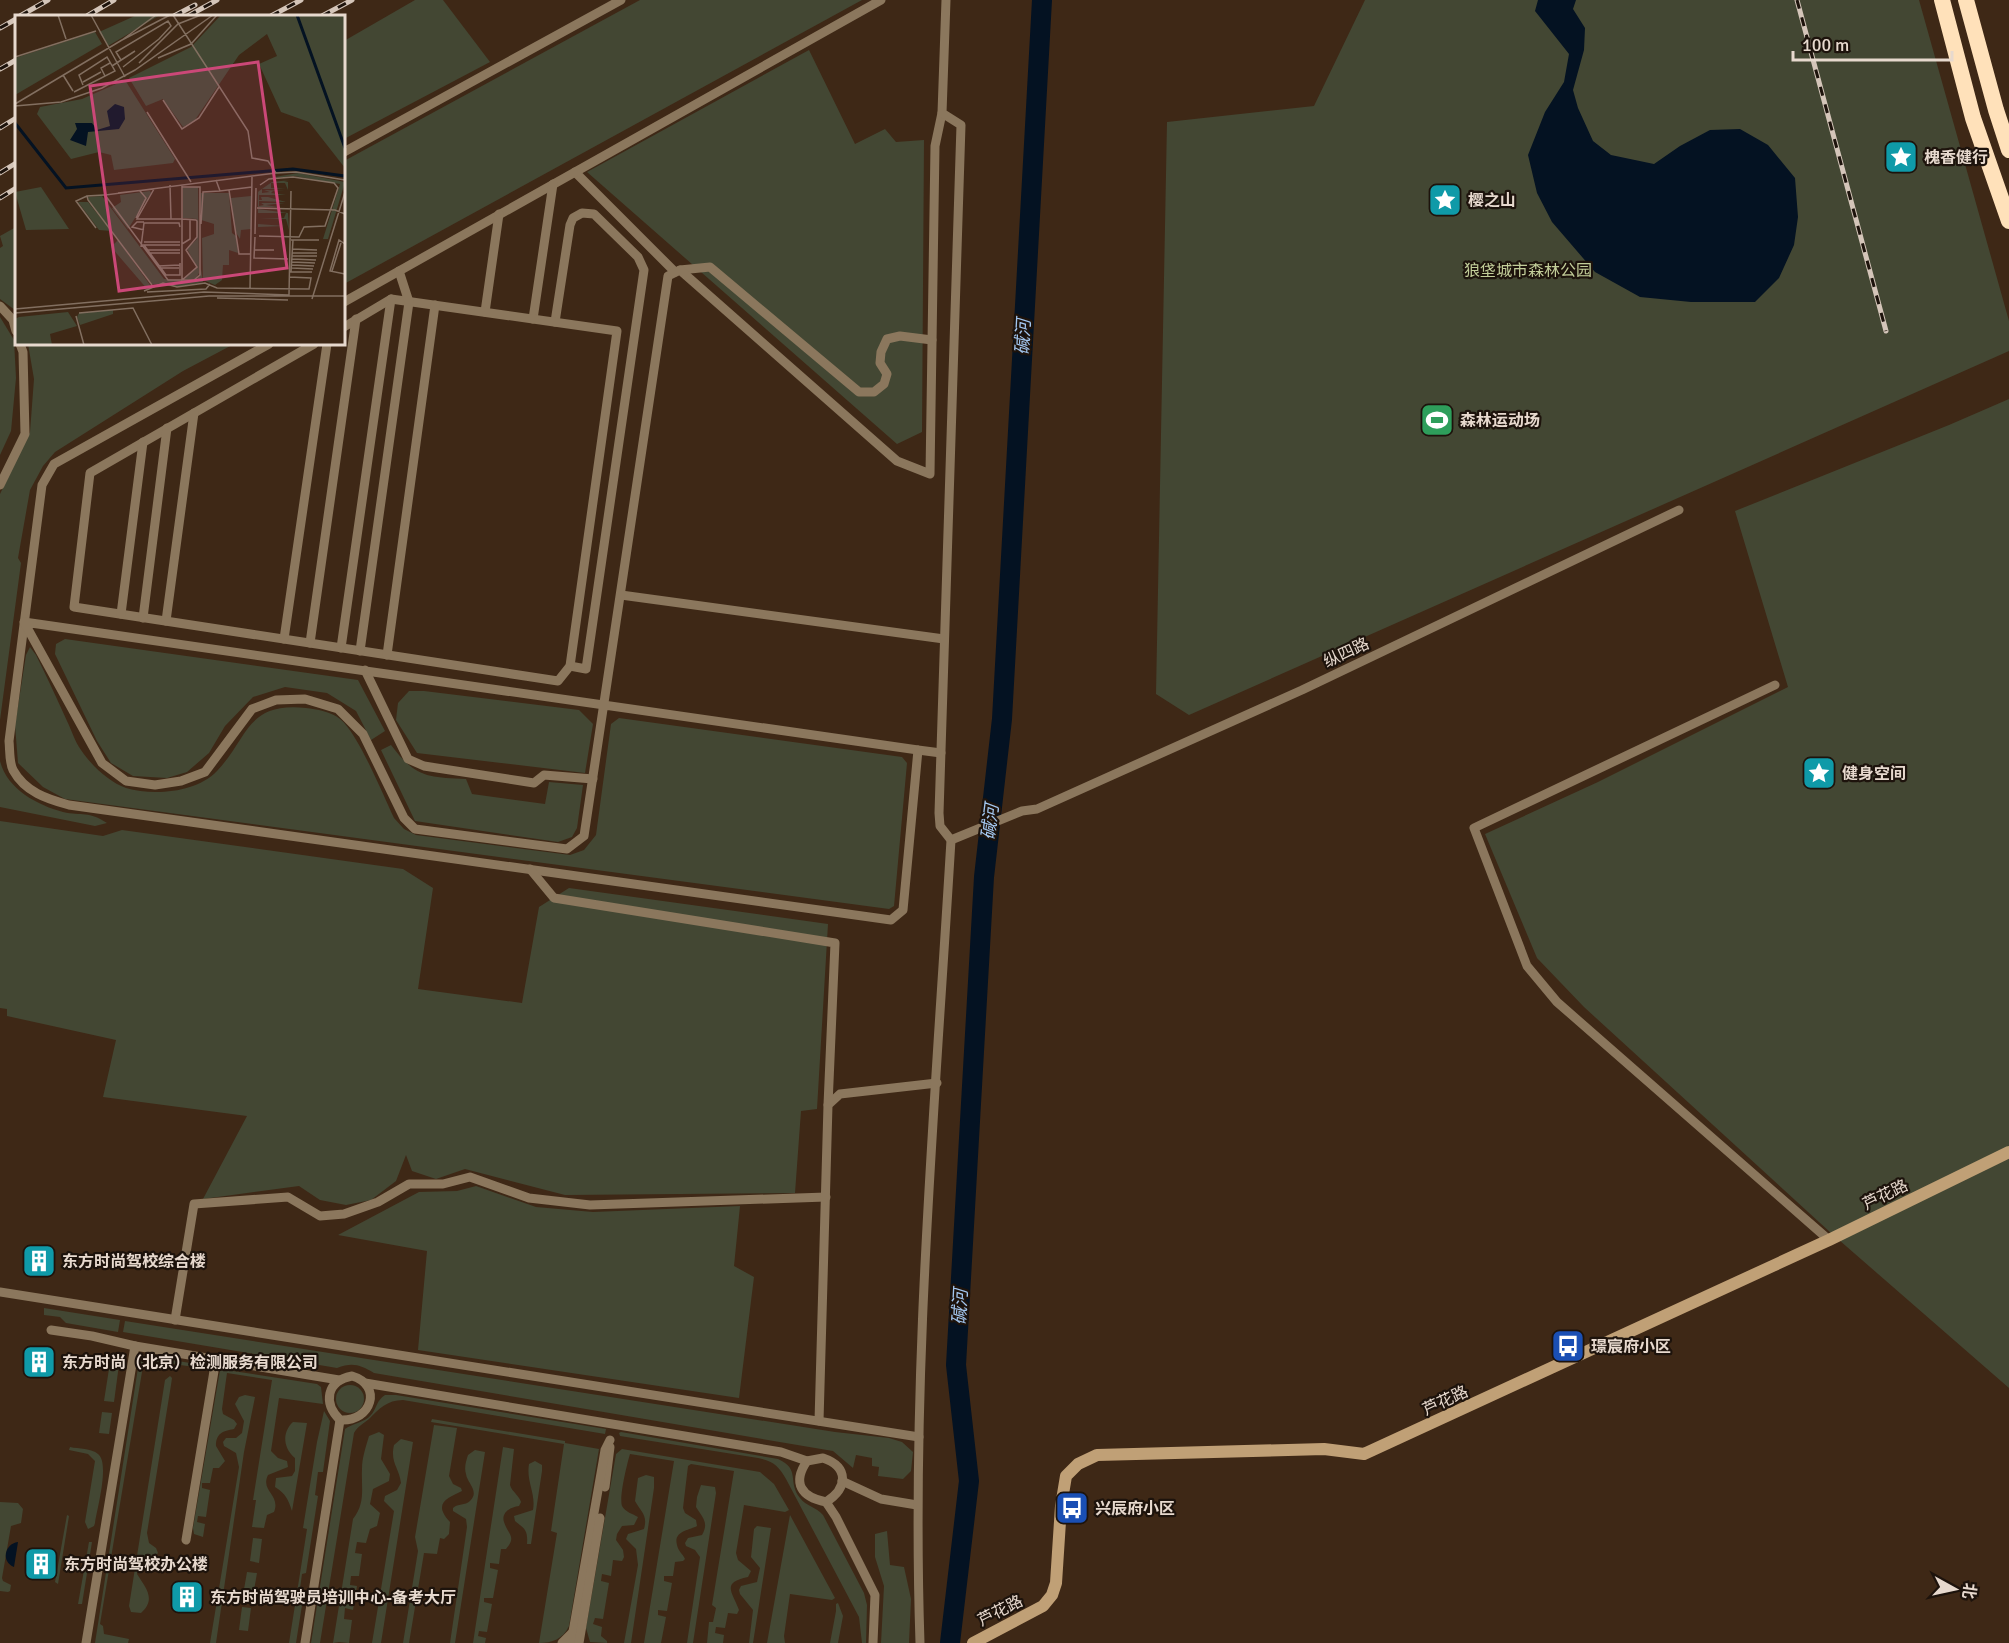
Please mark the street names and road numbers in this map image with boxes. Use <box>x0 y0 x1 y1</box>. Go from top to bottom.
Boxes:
street label: 纵四路 <box>1320 634 1372 672</box>
street label: 芦花路 <box>1859 1175 1911 1214</box>
street label: 芦花路 <box>1419 1382 1471 1420</box>
street label: 芦花路 <box>975 1591 1026 1631</box>

